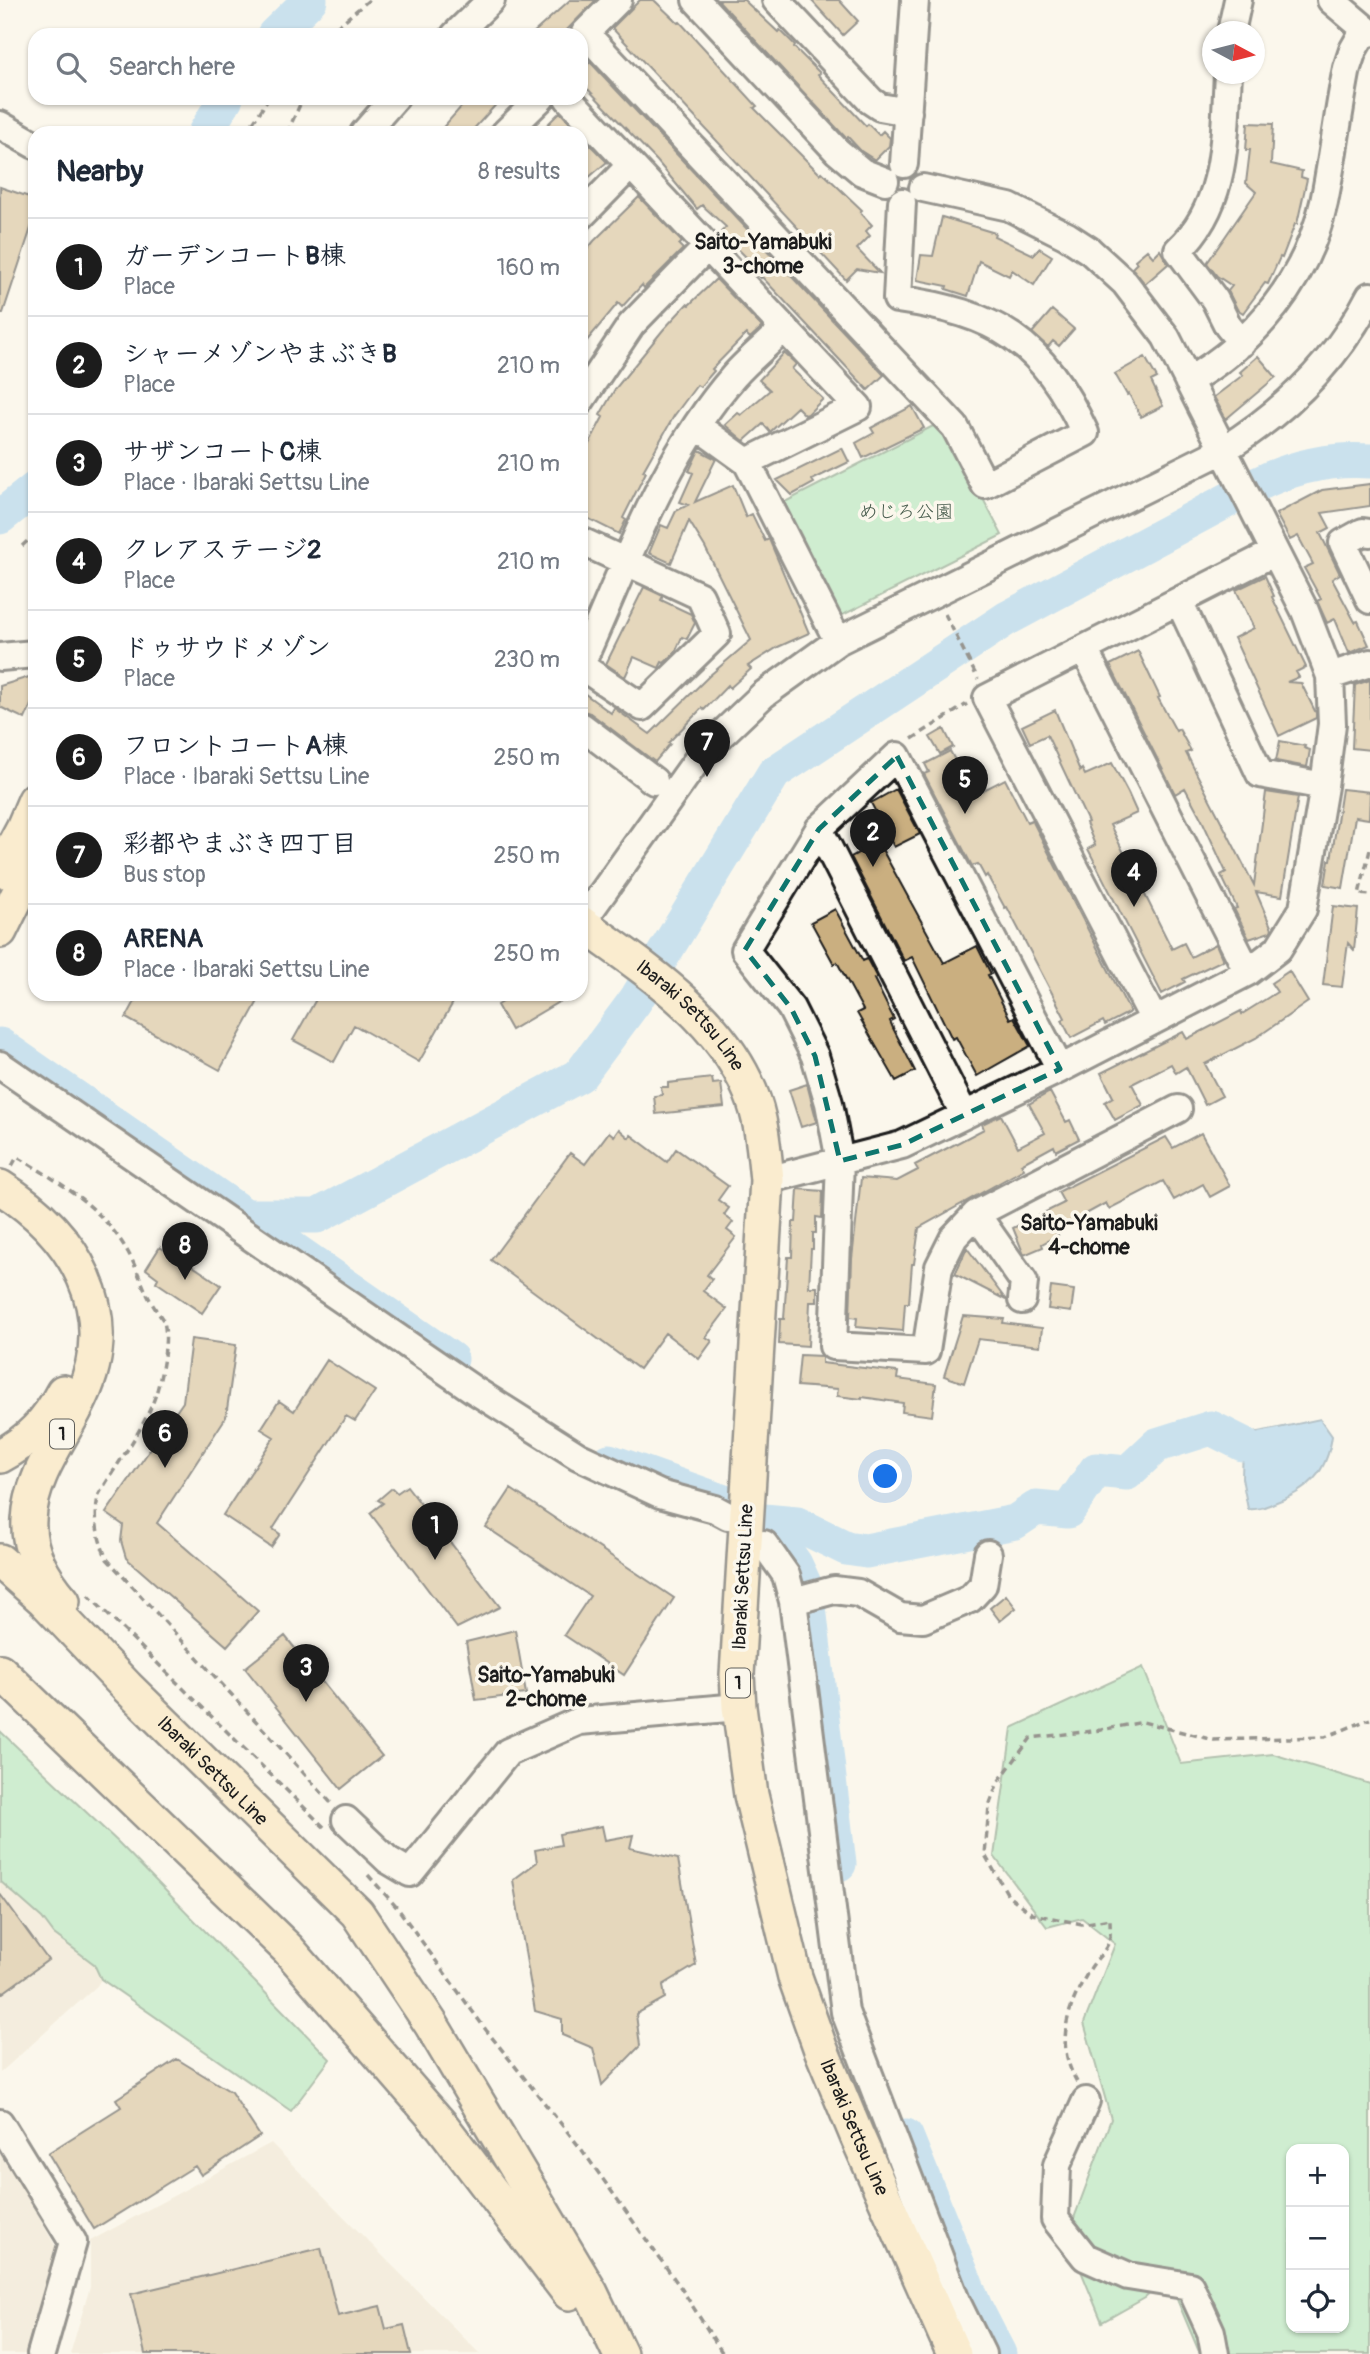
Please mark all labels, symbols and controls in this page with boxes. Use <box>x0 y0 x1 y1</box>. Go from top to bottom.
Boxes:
north arrow <box>1202 21 1265 84</box>
search box <box>28 28 588 105</box>
icon: search <box>52 48 90 86</box>
text: Search here <box>108 51 235 83</box>
text: Nearby <box>56 153 143 190</box>
text: 8 results <box>478 157 560 186</box>
district label: Saito-Yamabuki 3-chome <box>694 229 832 280</box>
text: ガーデンコートB棟 <box>123 240 346 272</box>
text: 1 <box>75 253 84 282</box>
text: 160 m <box>496 253 560 282</box>
text: Place <box>123 272 175 301</box>
text: シャーメゾンやまぶきB <box>123 338 397 370</box>
text: 2 <box>73 351 85 380</box>
text: 210 m <box>497 351 560 380</box>
text: Place <box>123 370 175 399</box>
text: サザンコートC棟 <box>123 436 322 468</box>
text: 3 <box>73 449 85 478</box>
text: 210 m <box>497 449 560 478</box>
text: Place · Ibaraki Settsu Line <box>123 468 369 497</box>
park label: めじろ公園 <box>858 500 954 524</box>
text: クレアステージ2 <box>123 534 322 566</box>
text: 4 <box>72 547 86 576</box>
text: 210 m <box>497 547 560 576</box>
text: Place <box>123 566 175 595</box>
text: ドゥサウドメゾン <box>123 632 331 664</box>
text: 5 <box>73 645 85 674</box>
text: 230 m <box>494 645 560 674</box>
text: Place <box>123 664 175 693</box>
pin: 7 <box>684 719 730 777</box>
text: フロントコートA棟 <box>123 730 348 762</box>
text: 6 <box>72 743 86 772</box>
text: 250 m <box>494 743 560 772</box>
pin: 5 <box>942 756 988 814</box>
text: Place · Ibaraki Settsu Line <box>123 762 369 791</box>
pin: 2 <box>850 809 896 867</box>
text: 彩都やまぶき四丁目 <box>123 828 357 860</box>
text: 7 <box>73 841 85 870</box>
text: 250 m <box>494 841 560 870</box>
pin: 4 <box>1111 849 1157 907</box>
text: Bus stop <box>123 860 206 889</box>
text: ARENA <box>123 923 203 955</box>
text: 8 <box>73 939 85 968</box>
text: 250 m <box>494 939 560 968</box>
text: Place · Ibaraki Settsu Line <box>123 955 369 984</box>
street label: Ibaraki Settsu Line <box>631 955 750 1076</box>
district label: Saito-Yamabuki 4-chome <box>1020 1210 1158 1261</box>
pin: 8 <box>162 1222 208 1280</box>
pin: 6 <box>142 1410 188 1468</box>
road number: 1 <box>50 1420 74 1448</box>
your location <box>868 1459 902 1493</box>
pin: 1 <box>412 1502 458 1560</box>
street label: Ibaraki Settsu Line <box>727 1503 759 1651</box>
pin: 3 <box>283 1644 329 1702</box>
district label: Saito-Yamabuki 2-chome <box>477 1662 615 1713</box>
road number: 1 <box>726 1668 750 1698</box>
street label: Ibaraki Settsu Line <box>152 1711 274 1831</box>
street label: Ibaraki Settsu Line <box>814 2055 894 2200</box>
map controls <box>1286 2144 1349 2333</box>
button: + <box>1286 2144 1349 2207</box>
button: − <box>1286 2207 1349 2270</box>
button: locate <box>1286 2270 1349 2333</box>

